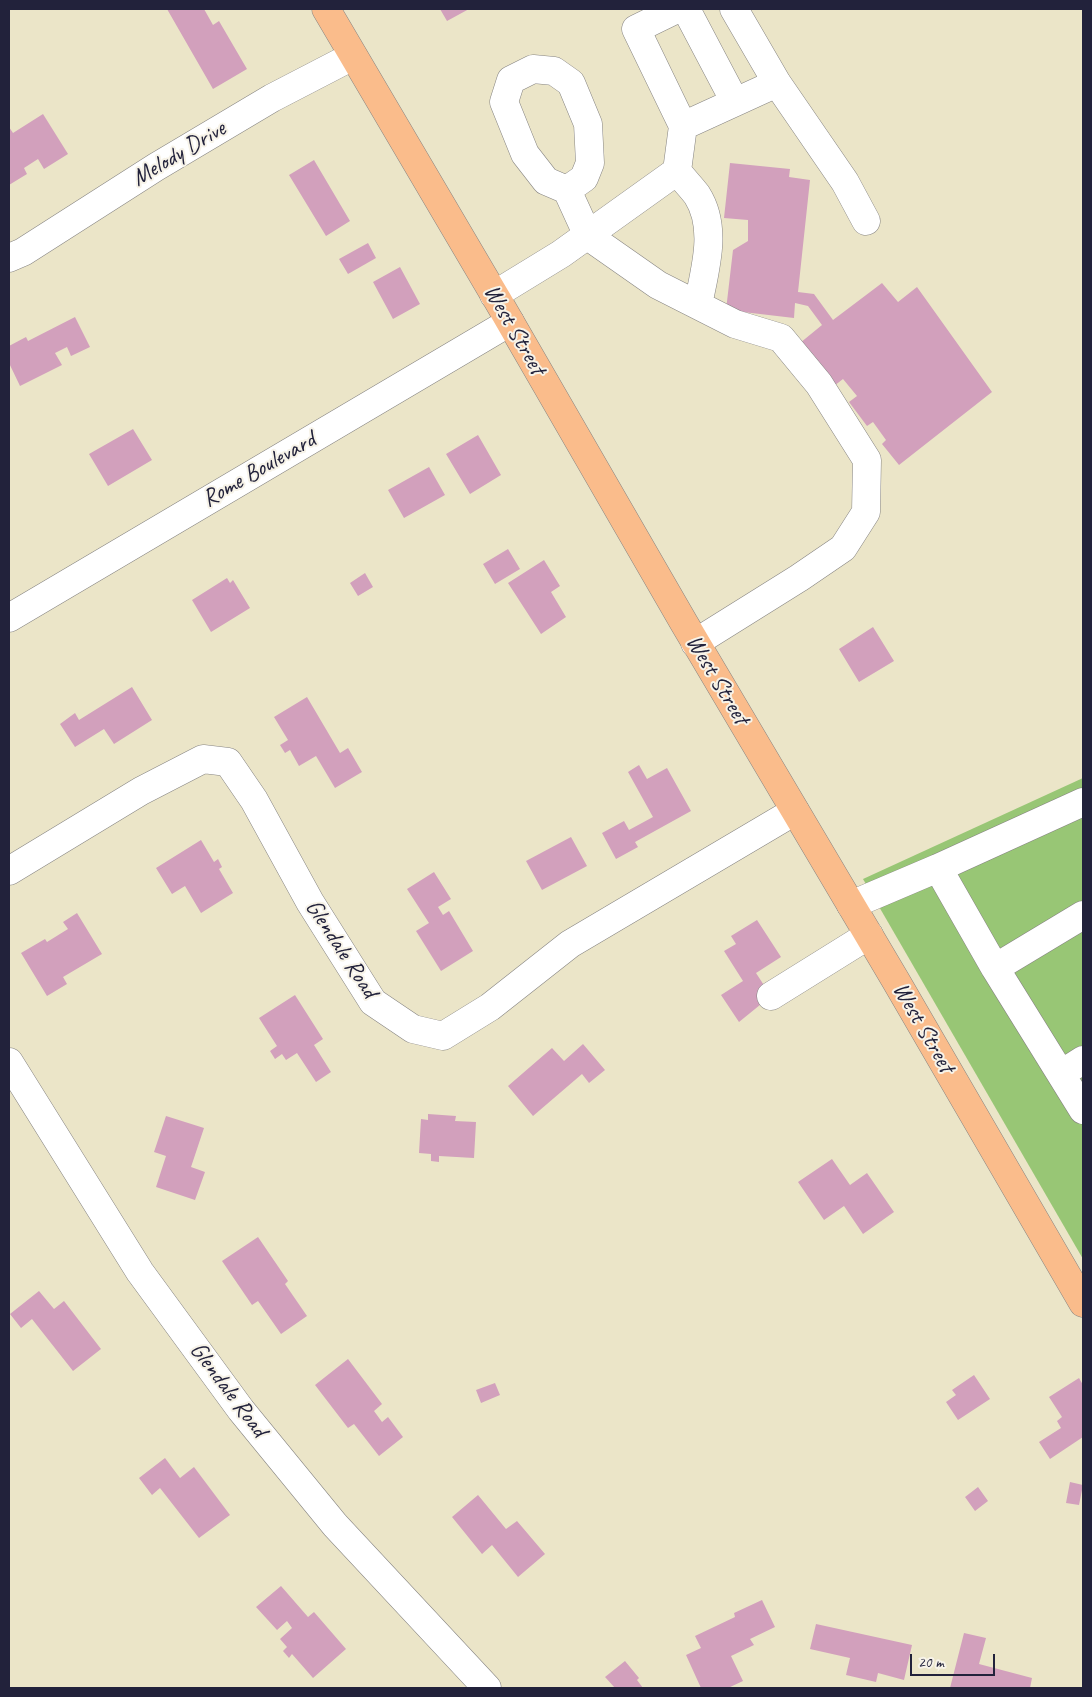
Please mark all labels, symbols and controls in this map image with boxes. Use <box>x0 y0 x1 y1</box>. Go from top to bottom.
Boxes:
street label: Melody Drive <box>127 115 231 193</box>
street label: West Street <box>477 280 551 380</box>
street label: Rome Boulevard <box>197 426 321 514</box>
street label: West Street <box>679 630 755 730</box>
street label: Glendale Road <box>299 894 383 1004</box>
street label: West Street <box>886 978 960 1078</box>
street label: Glendale Road <box>183 1337 273 1443</box>
scale bar <box>912 1644 997 1676</box>
text: 20 m <box>918 1653 944 1672</box>

